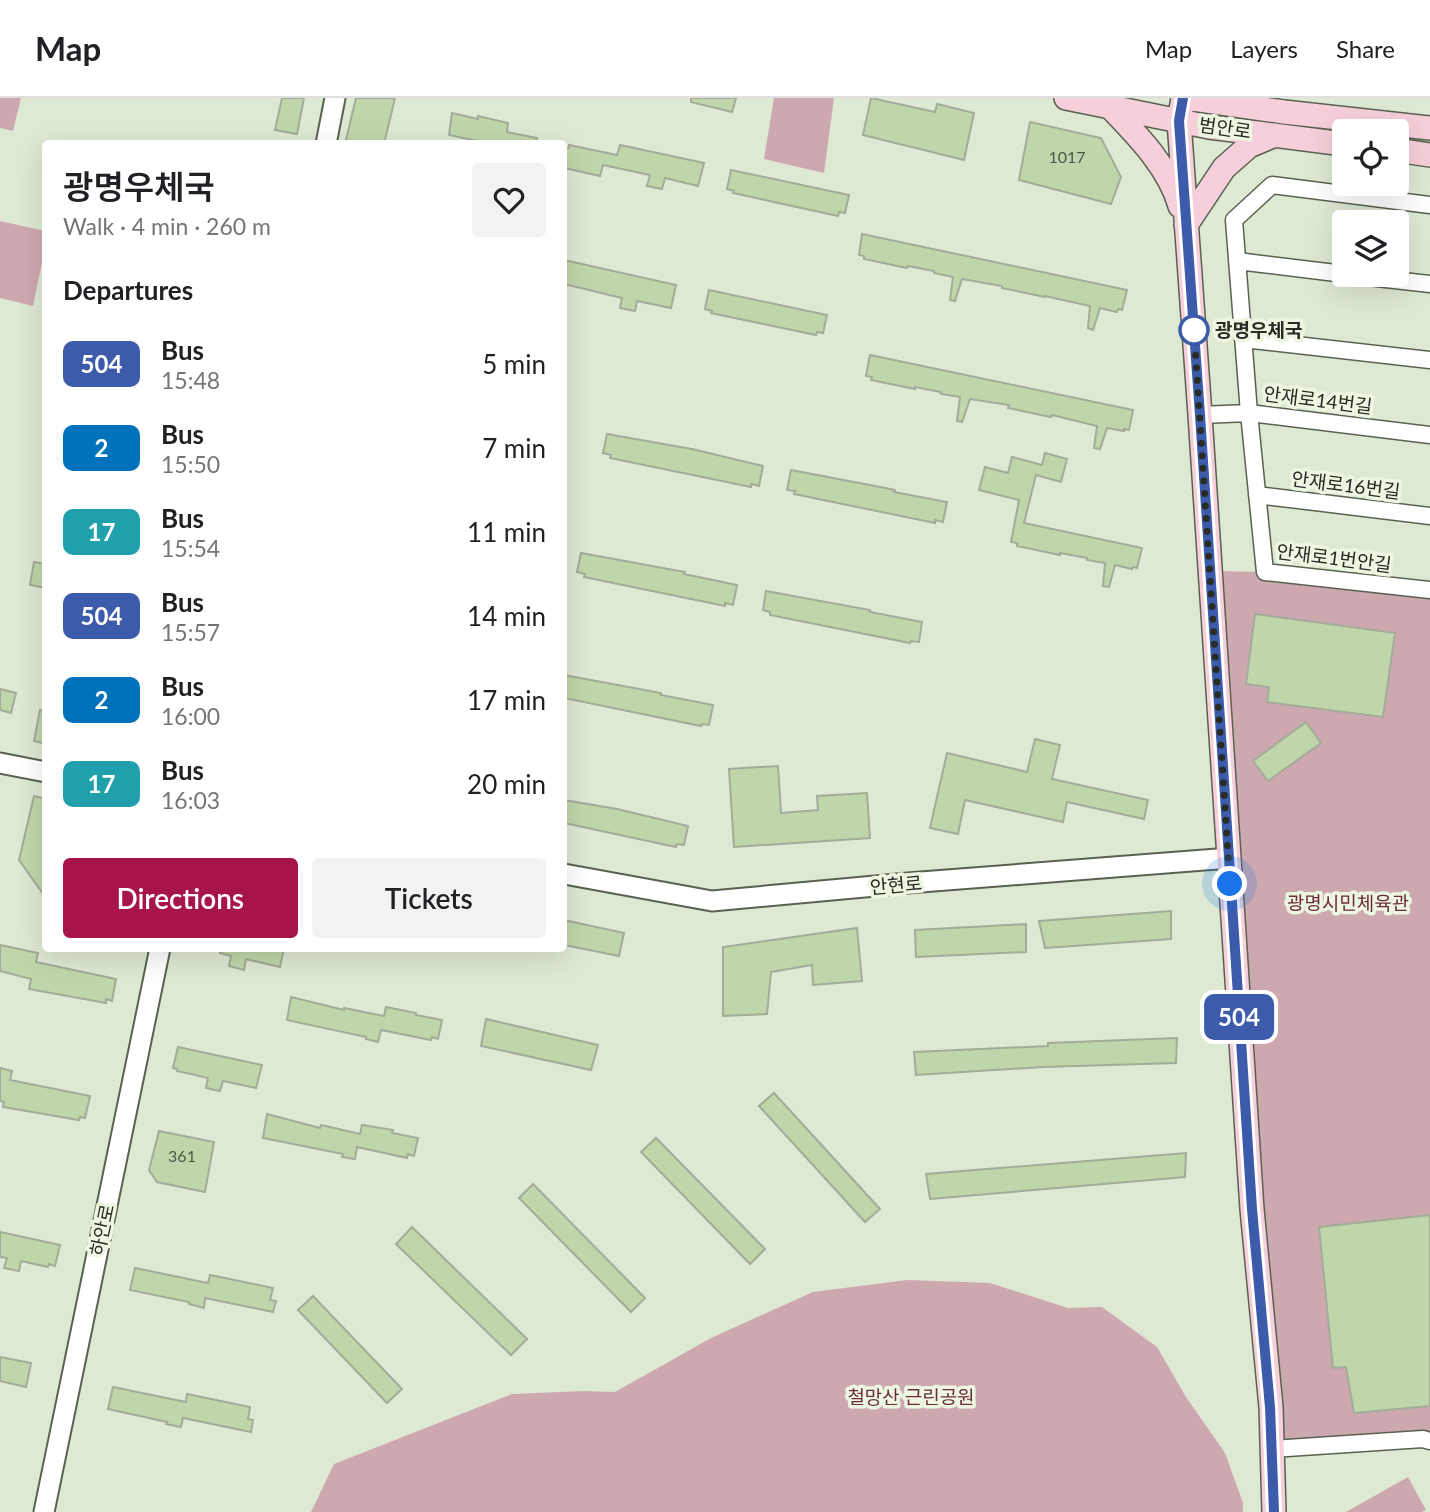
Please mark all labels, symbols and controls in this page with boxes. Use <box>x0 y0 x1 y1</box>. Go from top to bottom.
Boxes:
text: Map <box>35 28 101 68</box>
text: Map <box>1145 34 1192 63</box>
text: Layers <box>1230 34 1298 63</box>
text: Share <box>1336 34 1395 63</box>
street label: 범안로 <box>1197 112 1253 143</box>
map controls <box>1332 119 1409 287</box>
button: locate <box>1332 119 1409 196</box>
house number: 1017 <box>1048 147 1086 166</box>
button: heart <box>472 163 546 237</box>
text: 광명우체국 <box>63 166 215 206</box>
button: layers <box>1332 210 1409 287</box>
text: Walk · 4 min · 260 m <box>63 212 271 240</box>
text: Departures <box>63 274 193 306</box>
marker: 광명우체국 <box>1179 315 1209 345</box>
place label: 광명우체국 <box>1215 318 1302 341</box>
text: Bus <box>161 334 204 366</box>
text: 5 min <box>482 348 546 380</box>
text: 504 <box>81 349 122 378</box>
text: 15:48 <box>161 366 220 394</box>
street label: 안재로14번길 <box>1262 381 1374 418</box>
text: Bus <box>161 418 204 450</box>
text: 7 min <box>482 432 546 464</box>
text: 2 <box>95 433 108 462</box>
text: 15:50 <box>161 450 220 478</box>
street label: 안재로16번길 <box>1290 466 1402 503</box>
text: Bus <box>161 502 204 534</box>
text: 11 min <box>467 516 546 548</box>
text: 17 <box>88 517 115 546</box>
text: 15:54 <box>161 534 220 562</box>
street label: 안재로1번안길 <box>1275 539 1393 576</box>
text: Bus <box>161 586 204 618</box>
text: 14 min <box>467 600 546 632</box>
text: 504 <box>81 601 122 630</box>
text: 15:57 <box>161 618 220 646</box>
text: Bus <box>161 670 204 702</box>
text: 17 min <box>467 684 546 716</box>
text: 2 <box>95 685 108 714</box>
text: 16:00 <box>161 702 220 730</box>
text: Bus <box>161 754 204 786</box>
text: 20 min <box>467 768 546 800</box>
text: 17 <box>88 769 115 798</box>
text: 16:03 <box>161 786 220 814</box>
button: Directions <box>63 858 298 938</box>
button: Tickets <box>312 858 546 938</box>
your location <box>1212 866 1247 901</box>
street label: 안현로 <box>869 871 923 898</box>
park label: 광명시민체육관 <box>1287 891 1409 914</box>
line badge: 504 <box>1199 994 1279 1040</box>
text: 504 <box>1218 1002 1260 1031</box>
house number: 361 <box>168 1146 196 1165</box>
street label: 하안로 <box>85 1202 118 1258</box>
park label: 철망산 근린공원 <box>847 1385 975 1408</box>

